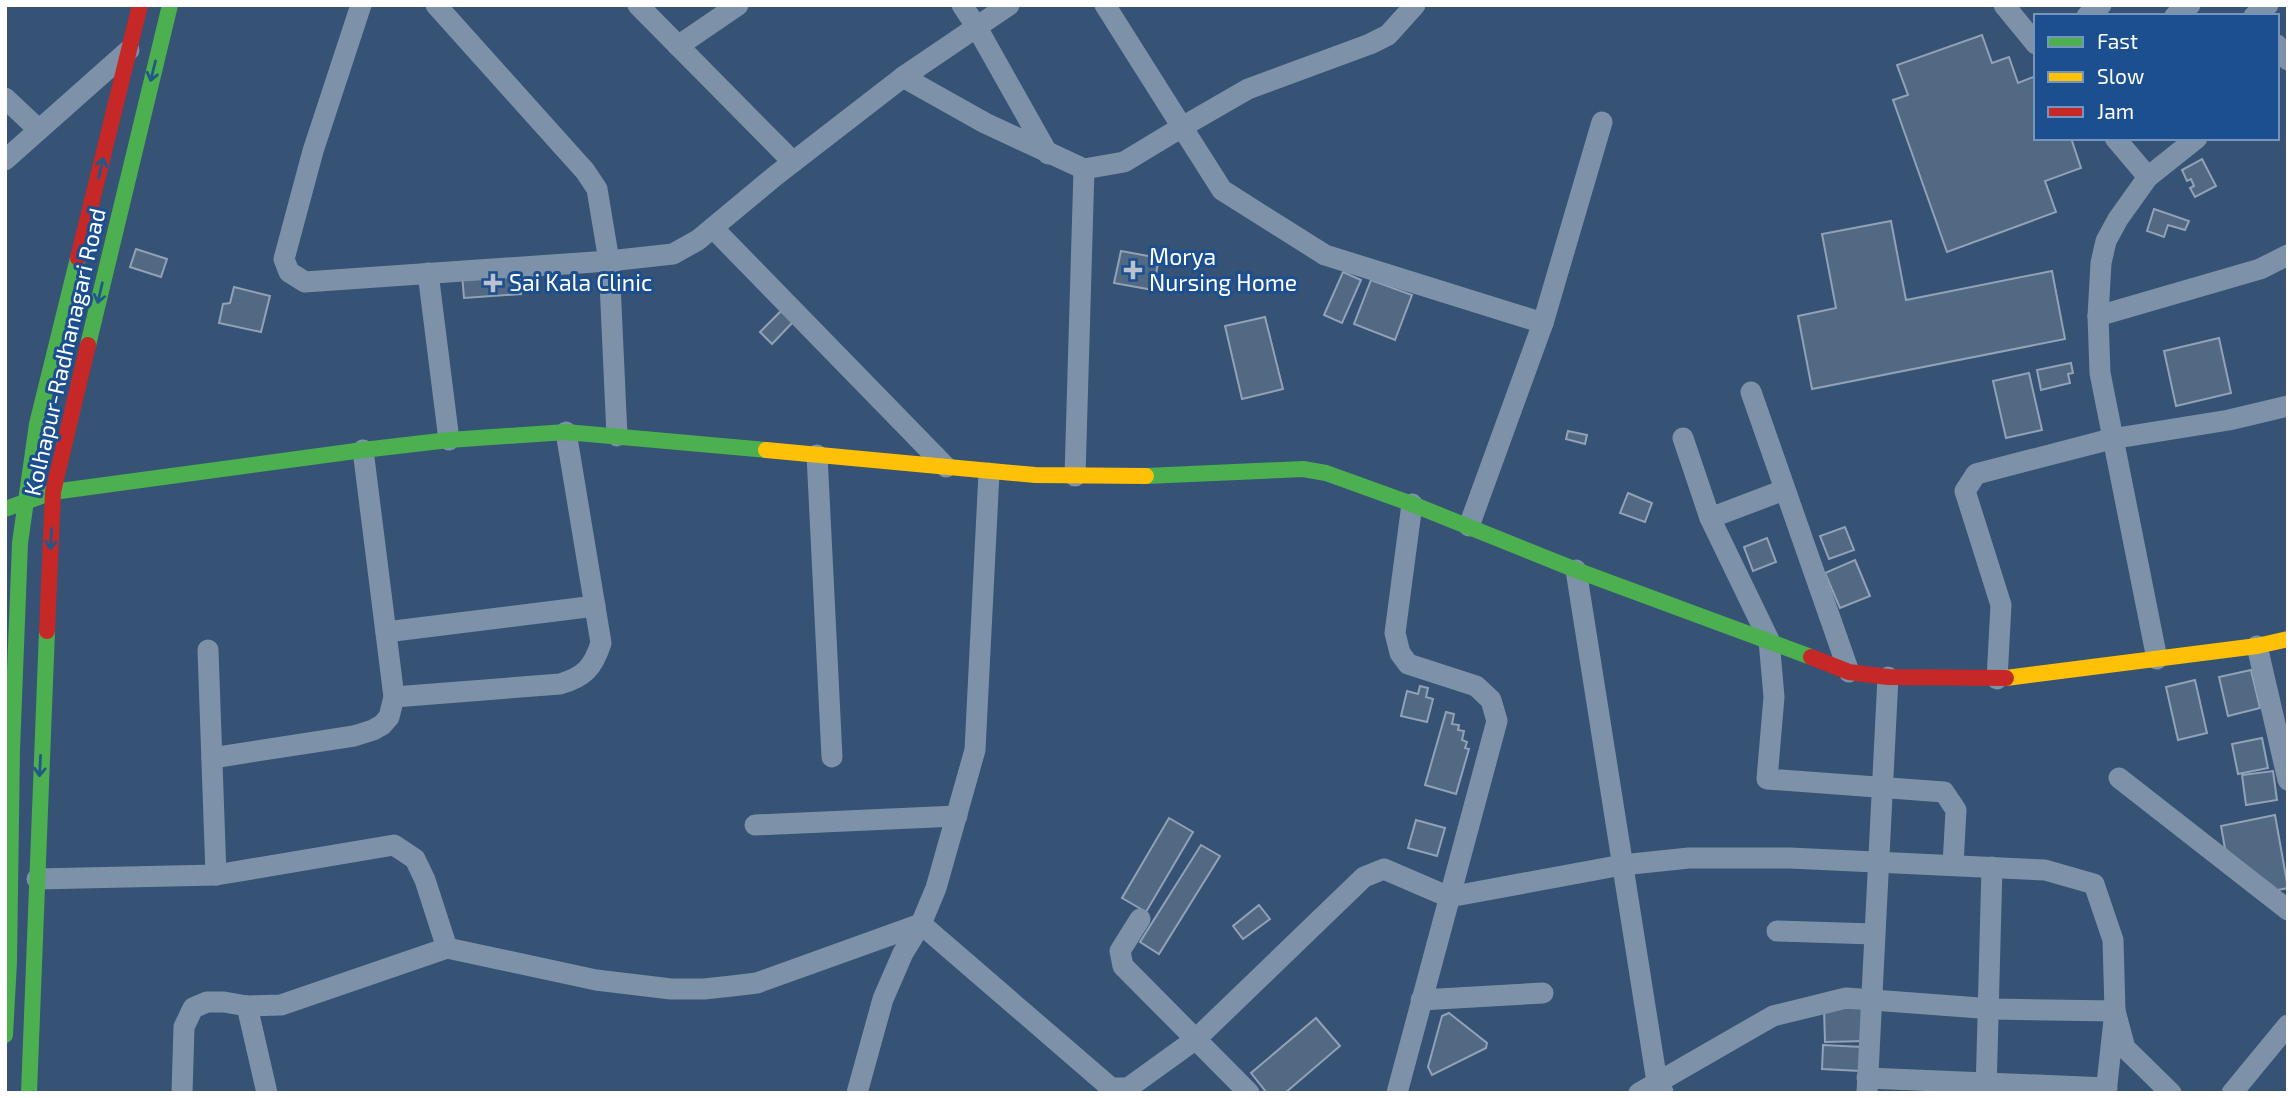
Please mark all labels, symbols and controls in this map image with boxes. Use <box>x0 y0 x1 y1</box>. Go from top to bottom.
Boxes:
legend <box>2034 14 2279 140</box>
text: Fast <box>2097 28 2138 53</box>
one-way arrow <box>146 60 159 82</box>
text: Slow <box>2097 63 2144 88</box>
text: Jam <box>2097 98 2134 123</box>
one-way arrow <box>95 157 108 180</box>
street label: Kolhapur-Radhanagari Road <box>17 205 111 498</box>
place label: Morya Nursing Home <box>1149 242 1297 296</box>
marker: Morya Nursing Home <box>1123 260 1143 280</box>
place label: Sai Kala Clinic <box>509 268 652 296</box>
marker: Sai Kala Clinic <box>483 273 503 293</box>
one-way arrow <box>93 281 107 304</box>
one-way arrow <box>44 527 57 550</box>
one-way arrow <box>34 755 47 778</box>

